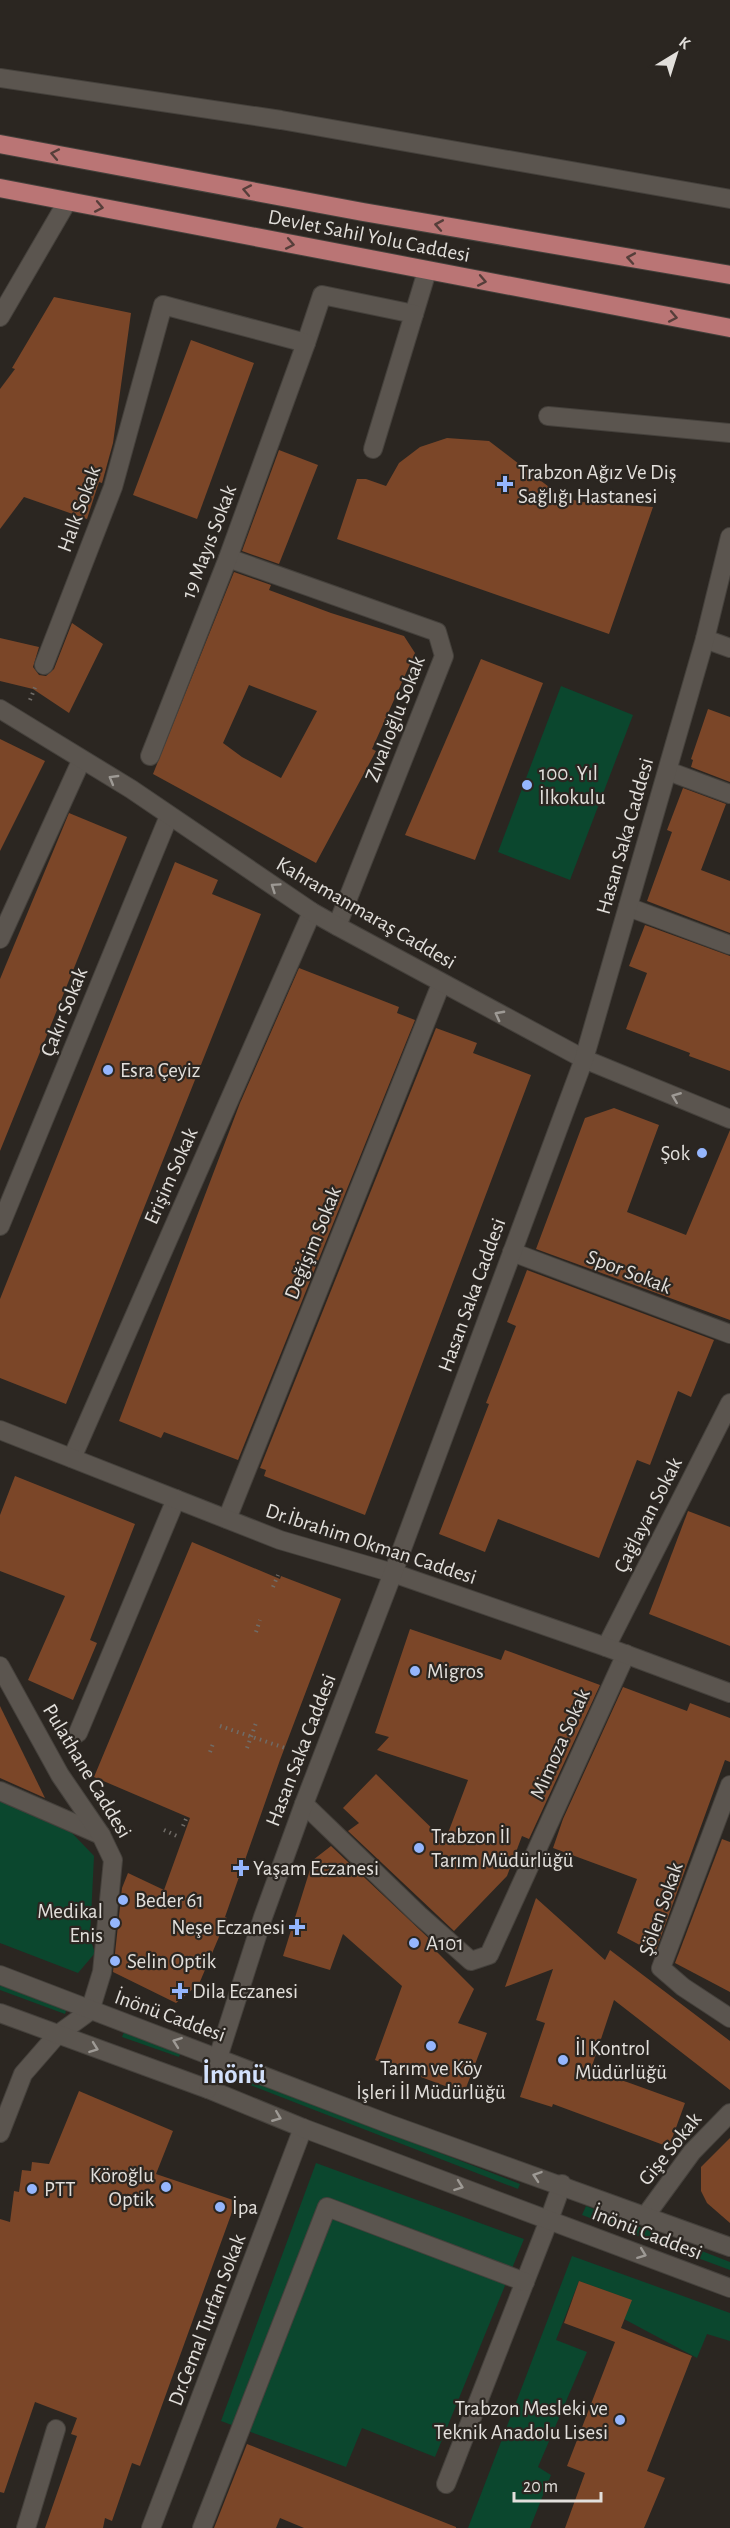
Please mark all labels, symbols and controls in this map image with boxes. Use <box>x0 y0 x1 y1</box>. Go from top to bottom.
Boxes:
north arrow <box>646 24 706 84</box>
text: K <box>676 34 694 53</box>
one-way arrow <box>51 148 61 161</box>
one-way arrow <box>242 184 252 197</box>
one-way arrow <box>94 201 103 213</box>
street label: Devlet Sahil Yolu Caddesi <box>266 206 472 266</box>
one-way arrow <box>434 219 444 232</box>
one-way arrow <box>285 237 295 250</box>
one-way arrow <box>626 252 636 265</box>
one-way arrow <box>476 274 486 287</box>
one-way arrow <box>668 310 678 323</box>
place label: Trabzon Ağız Ve Diş Sağlığı Hastanesi <box>518 462 677 507</box>
street label: Halk Sokak <box>54 463 104 555</box>
marker: Trabzon Ağız Ve Diş Sağlığı Hastanesi <box>496 475 514 493</box>
street label: 19 Mayıs Sokak <box>178 482 240 602</box>
street label: Zıvalıoğlu Sokak <box>361 653 429 785</box>
street label: Hasan Saka Caddesi <box>593 755 657 917</box>
place label: 100. Yıl İlkokulu <box>539 763 606 808</box>
one-way arrow <box>109 775 119 786</box>
marker: 100. Yıl İlkokulu <box>520 778 534 792</box>
street label: Kahramanmaraş Caddesi <box>273 853 459 973</box>
one-way arrow <box>271 883 282 894</box>
street label: Çakır Sokak <box>37 964 91 1059</box>
one-way arrow <box>495 1011 506 1022</box>
place label: Esra Çeyiz <box>120 1060 201 1081</box>
marker: Esra Çeyiz <box>101 1063 115 1077</box>
one-way arrow <box>671 1092 682 1104</box>
street label: Erişim Sokak <box>140 1124 202 1227</box>
place label: Şok <box>661 1143 690 1164</box>
marker: Şok <box>695 1146 709 1160</box>
street label: Değişim Sokak <box>281 1183 345 1302</box>
street label: Hasan Saka Caddesi <box>434 1215 510 1375</box>
street label: Spor Sokak <box>584 1246 675 1298</box>
street label: Çağlayan Sokak <box>610 1454 686 1576</box>
street label: Dr.İbrahim Okman Caddesi <box>263 1499 479 1588</box>
place label: Migros <box>427 1661 484 1682</box>
marker: Migros <box>408 1664 422 1678</box>
street label: Hasan Saka Caddesi <box>262 1671 340 1829</box>
street label: Mimoza Sokak <box>526 1685 594 1802</box>
street label: Pulathane Caddesi <box>39 1700 135 1842</box>
place label: Trabzon İl Tarım Müdürlüğü <box>431 1825 574 1871</box>
marker: Trabzon İl Tarım Müdürlüğü <box>412 1841 426 1855</box>
place label: Yaşam Eczanesi <box>253 1858 379 1879</box>
street label: Şölen Sokak <box>635 1859 687 1958</box>
marker: Yaşam Eczanesi <box>234 1861 248 1875</box>
place label: Beder 61 <box>135 1890 204 1911</box>
marker: Beder 61 <box>116 1893 130 1907</box>
place label: Medikal Enis <box>37 1901 103 1946</box>
marker: Medikal Enis <box>108 1916 122 1930</box>
place label: Neşe Eczanesi <box>171 1917 285 1938</box>
marker: Neşe Eczanesi <box>290 1920 304 1934</box>
place label: A101 <box>426 1933 464 1954</box>
marker: A101 <box>407 1936 421 1950</box>
place label: Selin Optik <box>127 1951 217 1972</box>
marker: Selin Optik <box>108 1954 122 1968</box>
place label: Dila Eczanesi <box>192 1981 298 2002</box>
marker: Dila Eczanesi <box>173 1984 187 1998</box>
street label: İnönü Caddesi <box>112 1985 229 2046</box>
one-way arrow <box>172 2037 183 2049</box>
place label: İl Kontrol Müdürlüğü <box>575 2037 667 2083</box>
marker: Tarım ve Köy İşleri İl Müdürlüğü <box>424 2039 438 2053</box>
one-way arrow <box>88 2041 99 2053</box>
marker: İl Kontrol Müdürlüğü <box>556 2053 570 2067</box>
place label: Tarım ve Köy İşleri İl Müdürlüğü <box>356 2058 506 2103</box>
district label: İnönü <box>202 2059 266 2088</box>
street label: Gişe Sokak <box>635 2108 706 2189</box>
one-way arrow <box>270 2110 281 2122</box>
place label: Köroğlu Optik <box>90 2165 154 2210</box>
one-way arrow <box>532 2170 543 2183</box>
place label: PTT <box>44 2179 75 2200</box>
one-way arrow <box>453 2179 464 2191</box>
marker: Köroğlu Optik <box>159 2180 173 2194</box>
marker: PTT <box>25 2182 39 2196</box>
place label: İpa <box>232 2196 258 2218</box>
marker: İpa <box>213 2200 227 2214</box>
street label: İnönü Caddesi <box>589 2201 705 2264</box>
street label: Dr.Cemal Turfan Sokak <box>165 2231 250 2409</box>
one-way arrow <box>636 2247 646 2260</box>
place label: Trabzon Mesleki ve Teknik Anadolu Lisesi <box>434 2398 608 2443</box>
marker: Trabzon Mesleki ve Teknik Anadolu Lisesi <box>613 2413 627 2427</box>
scale bar <box>514 2465 601 2503</box>
text: 20 m <box>523 2478 558 2496</box>

